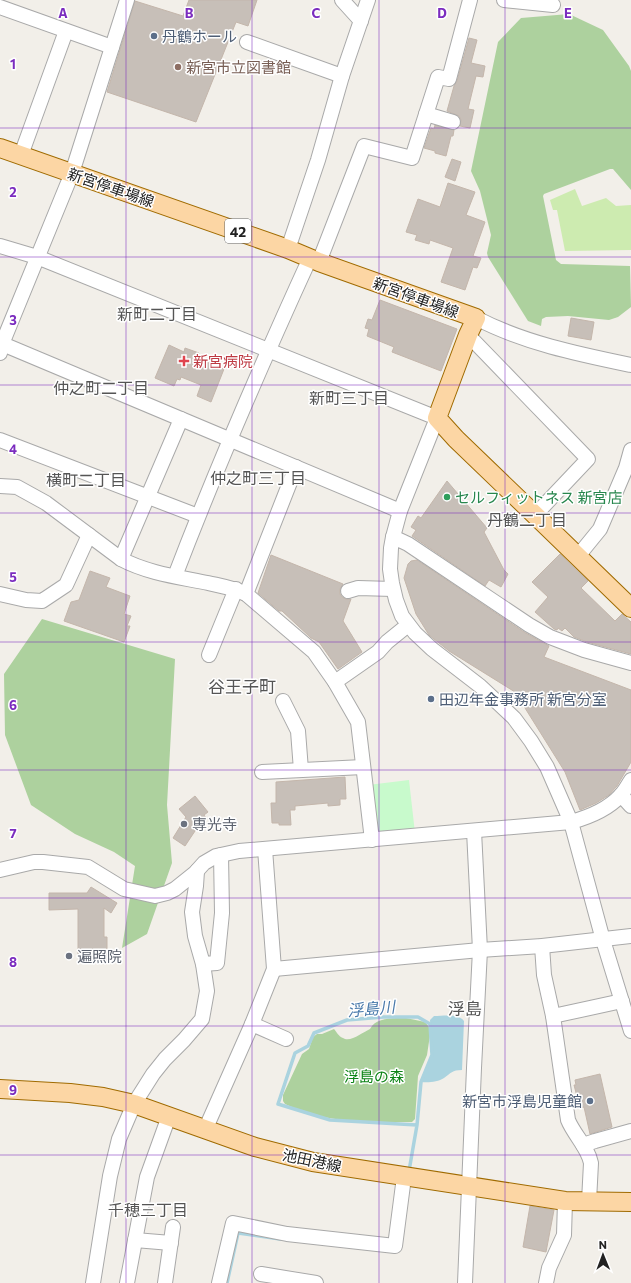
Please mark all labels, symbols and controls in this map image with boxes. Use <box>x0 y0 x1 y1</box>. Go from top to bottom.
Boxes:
text: A <box>58 5 68 21</box>
text: B <box>185 5 194 21</box>
text: C <box>312 5 321 21</box>
text: D <box>437 5 447 21</box>
text: E <box>564 5 572 21</box>
place label: 丹鶴ホール <box>162 27 237 45</box>
marker: 丹鶴ホール <box>149 31 159 41</box>
text: 1 <box>10 56 16 72</box>
place label: 新宮市立図書館 <box>186 58 291 76</box>
marker: 新宮市立図書館 <box>173 62 183 72</box>
street label: 新宮停車場線 <box>66 164 156 210</box>
text: 2 <box>9 184 17 200</box>
road number: 42 <box>225 219 251 243</box>
street label: 新宮停車場線 <box>371 273 461 321</box>
district label: 新町二丁目 <box>117 304 197 323</box>
text: 3 <box>9 312 17 328</box>
place label: 新宮病院 <box>193 352 253 370</box>
marker: 新宮病院 <box>178 355 190 367</box>
district label: 仲之町二丁目 <box>53 378 149 397</box>
district label: 新町三丁目 <box>309 388 389 407</box>
text: 4 <box>9 441 17 457</box>
district label: 仲之町三丁目 <box>210 468 306 487</box>
district label: 横町二丁目 <box>46 470 126 489</box>
place label: セルフィットネス 新宮店 <box>455 488 623 506</box>
marker: セルフィットネス 新宮店 <box>442 492 452 502</box>
district label: 丹鶴二丁目 <box>487 510 567 529</box>
text: 5 <box>9 569 17 585</box>
district label: 谷王子町 <box>208 676 276 697</box>
place label: 田辺年金事務所 新宮分室 <box>439 690 607 708</box>
marker: 田辺年金事務所 新宮分室 <box>426 694 436 704</box>
text: 6 <box>9 697 17 713</box>
place label: 専光寺 <box>192 815 237 833</box>
marker: 専光寺 <box>179 819 189 829</box>
text: 7 <box>9 825 17 841</box>
place label: 遍照院 <box>77 947 122 965</box>
marker: 遍照院 <box>64 951 74 961</box>
text: 8 <box>9 954 17 970</box>
water label: 浮島川 <box>346 996 398 1020</box>
district label: 浮島 <box>448 998 482 1019</box>
park label: 浮島の森 <box>344 1067 404 1085</box>
text: 9 <box>9 1082 17 1098</box>
place label: 新宮市浮島児童館 <box>462 1092 582 1110</box>
marker: 新宮市浮島児童館 <box>585 1096 595 1106</box>
street label: 池田港線 <box>281 1145 343 1175</box>
district label: 千穂三丁目 <box>108 1200 188 1219</box>
north arrow <box>583 1235 623 1275</box>
text: N <box>599 1238 607 1251</box>

